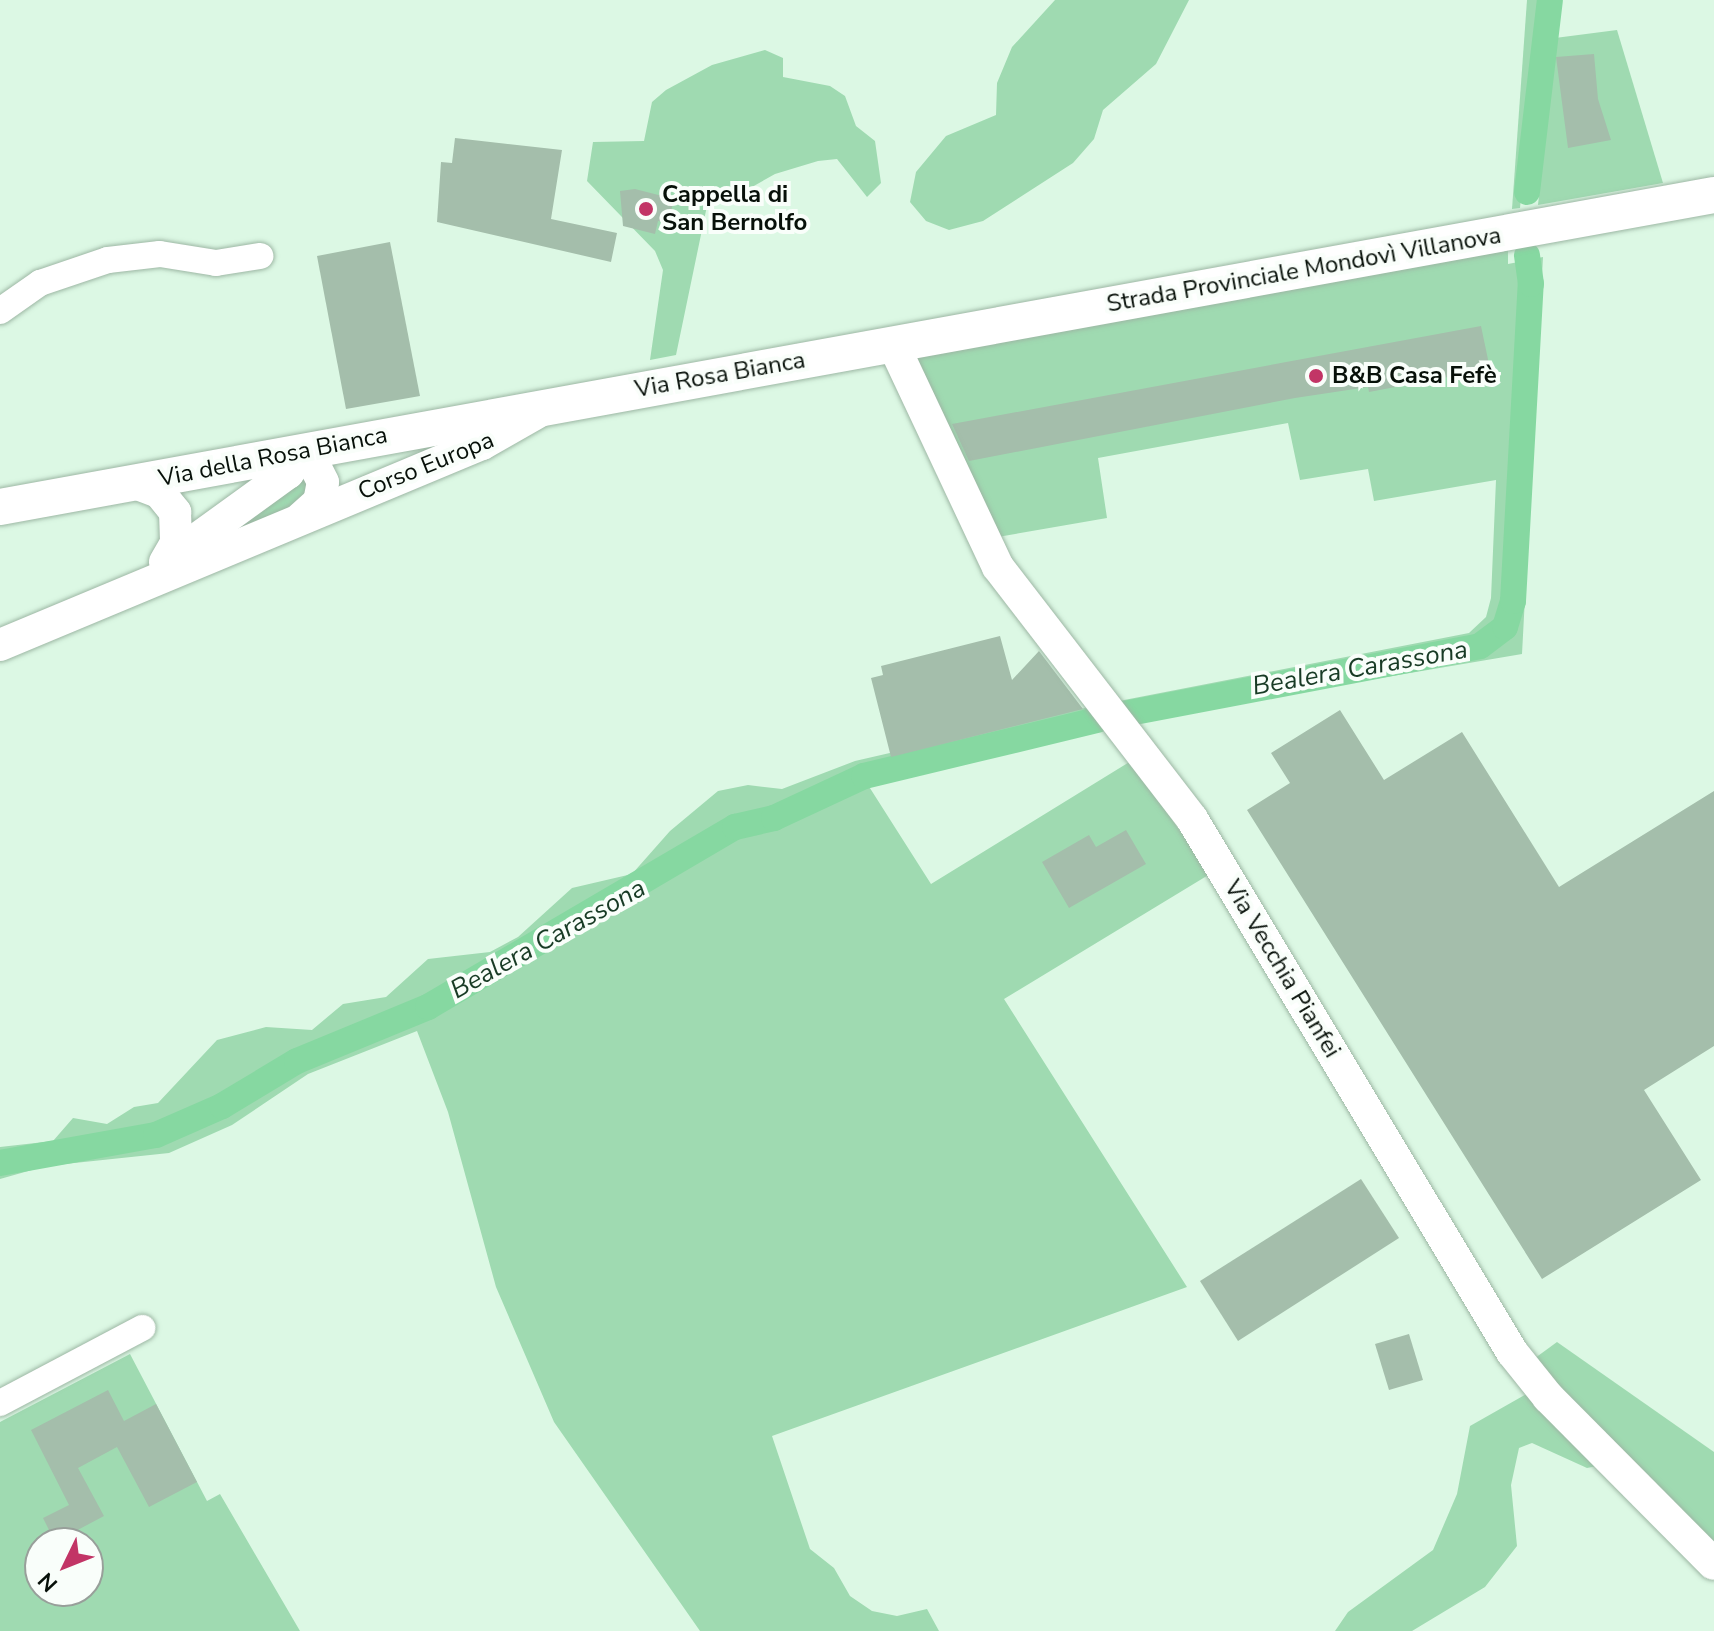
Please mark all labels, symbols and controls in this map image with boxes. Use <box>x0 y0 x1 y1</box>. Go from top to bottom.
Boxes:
place label: Cappella di San Bernolfo <box>662 181 807 237</box>
marker: Cappella di San Bernolfo <box>637 200 655 218</box>
street label: Strada Provinciale Mondovì Villanova <box>1105 221 1503 319</box>
street label: Via Rosa Bianca <box>633 346 807 404</box>
place label: B&B Casa Fefè <box>1332 362 1497 390</box>
marker: B&B Casa Fefè <box>1307 367 1325 385</box>
street label: Via della Rosa Bianca <box>156 421 390 493</box>
street label: Corso Europa <box>354 426 498 506</box>
water label: Bealera Carassona <box>1250 634 1470 702</box>
water label: Bealera Carassona <box>445 872 651 1006</box>
street label: Via Vecchia Pianfei <box>1218 875 1346 1063</box>
north arrow <box>24 1527 104 1607</box>
text: N <box>31 1566 64 1598</box>

